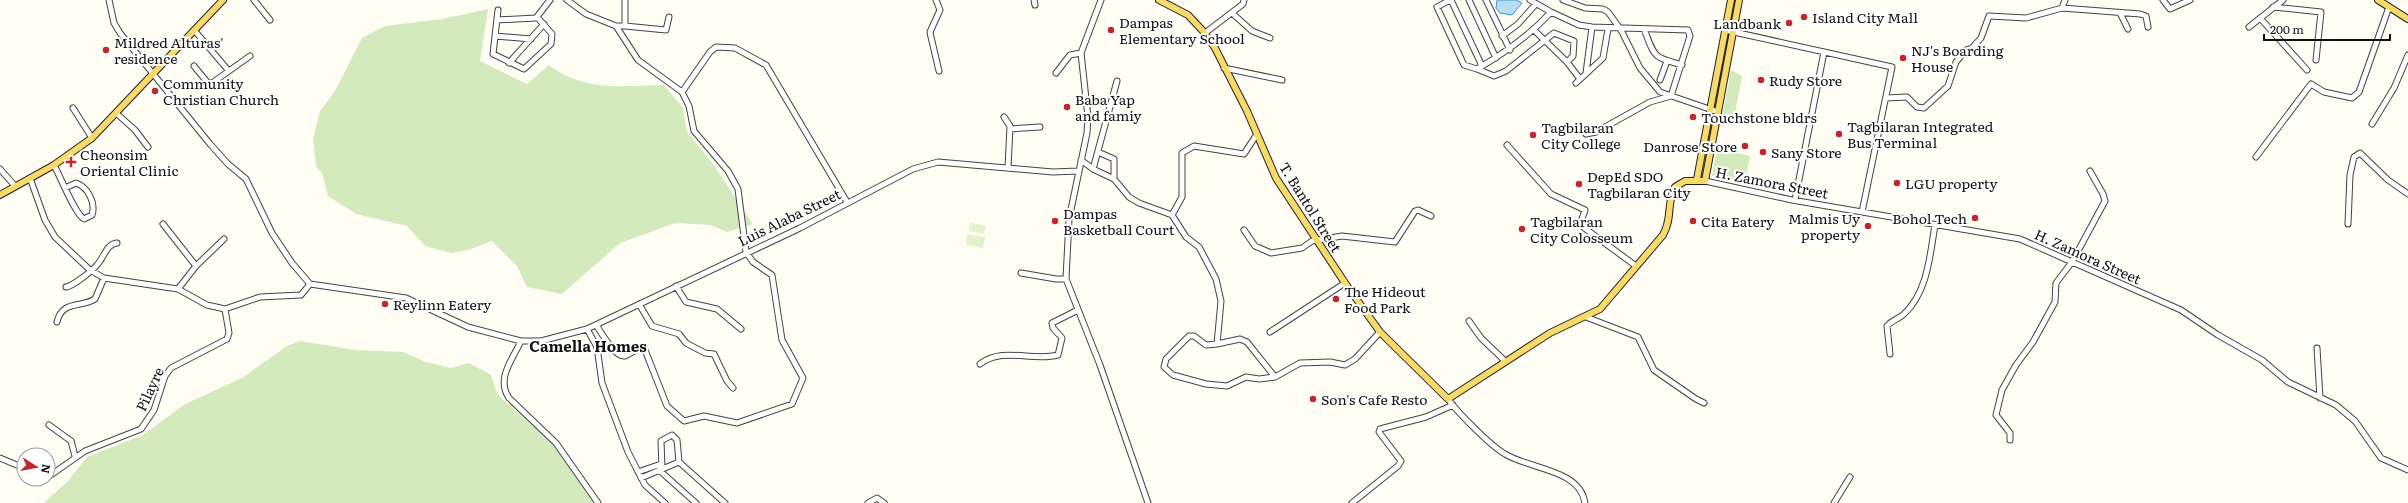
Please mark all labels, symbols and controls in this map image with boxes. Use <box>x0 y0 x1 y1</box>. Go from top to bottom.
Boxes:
place label: Island City Mall <box>1812 7 1918 27</box>
place label: Dampas Elementary School <box>1119 12 1245 48</box>
marker: Island City Mall <box>1799 12 1809 22</box>
place label: Landbank <box>1713 13 1781 33</box>
scale bar <box>2264 16 2390 42</box>
marker: Landbank <box>1784 18 1794 28</box>
text: 200 m <box>2270 20 2304 38</box>
marker: Dampas Elementary School <box>1106 25 1116 35</box>
place label: Mildred Alturas' residence <box>114 32 224 68</box>
place label: NJ's Boarding House <box>1911 40 2004 76</box>
marker: Mildred Alturas' residence <box>101 45 111 55</box>
marker: NJ's Boarding House <box>1898 53 1908 63</box>
place label: Rudy Store <box>1769 70 1842 90</box>
place label: Community Christian Church <box>163 73 279 109</box>
marker: Rudy Store <box>1756 75 1766 85</box>
marker: Community Christian Church <box>150 86 160 96</box>
place label: Baba Yap and famiy <box>1075 89 1142 125</box>
marker: Baba Yap and famiy <box>1062 102 1072 112</box>
place label: Touchstone bldrs <box>1701 107 1817 127</box>
marker: Touchstone bldrs <box>1688 112 1698 122</box>
place label: Tagbilaran Integrated Bus Terminal <box>1847 116 1994 152</box>
place label: Tagbilaran City College <box>1541 117 1621 153</box>
marker: Tagbilaran Integrated Bus Terminal <box>1834 129 1844 139</box>
marker: Tagbilaran City College <box>1528 130 1538 140</box>
place label: Danrose Store <box>1643 136 1737 156</box>
marker: Danrose Store <box>1740 141 1750 151</box>
place label: Sany Store <box>1771 142 1842 162</box>
place label: Cheonsim Oriental Clinic <box>80 144 178 180</box>
marker: Sany Store <box>1758 147 1768 157</box>
marker: Cheonsim Oriental Clinic <box>65 156 77 168</box>
street label: T. Bantol Street <box>1275 158 1347 256</box>
street label: H. Zamora Street <box>1714 161 1830 203</box>
place label: DepEd SDO Tagbilaran City <box>1587 166 1691 202</box>
place label: LGU property <box>1905 173 1998 193</box>
marker: LGU property <box>1892 178 1902 188</box>
marker: DepEd SDO Tagbilaran City <box>1574 179 1584 189</box>
street label: Luis Alaba Street <box>734 183 844 251</box>
place label: Dampas Basketball Court <box>1063 203 1175 239</box>
place label: Malmis Uy property <box>1788 208 1861 244</box>
place label: Bohol Tech <box>1892 208 1967 228</box>
place label: Tagbilaran City Colosseum <box>1530 211 1634 247</box>
place label: Cita Eatery <box>1701 211 1775 231</box>
marker: Bohol Tech <box>1970 213 1980 223</box>
marker: Dampas Basketball Court <box>1050 216 1060 226</box>
marker: Cita Eatery <box>1688 216 1698 226</box>
marker: Malmis Uy property <box>1863 221 1873 231</box>
marker: Tagbilaran City Colosseum <box>1517 224 1527 234</box>
street label: H. Zamora Street <box>2032 224 2145 289</box>
place label: The Hideout Food Park <box>1344 281 1426 317</box>
place label: Reylinn Eatery <box>393 294 492 314</box>
marker: The Hideout Food Park <box>1331 294 1341 304</box>
marker: Reylinn Eatery <box>380 299 390 309</box>
district label: Camella Homes <box>529 334 647 357</box>
street label: Pilayre <box>130 364 168 414</box>
place label: Son's Cafe Resto <box>1321 389 1427 409</box>
marker: Son's Cafe Resto <box>1308 394 1318 404</box>
north arrow <box>16 447 56 487</box>
text: N <box>38 463 56 475</box>

